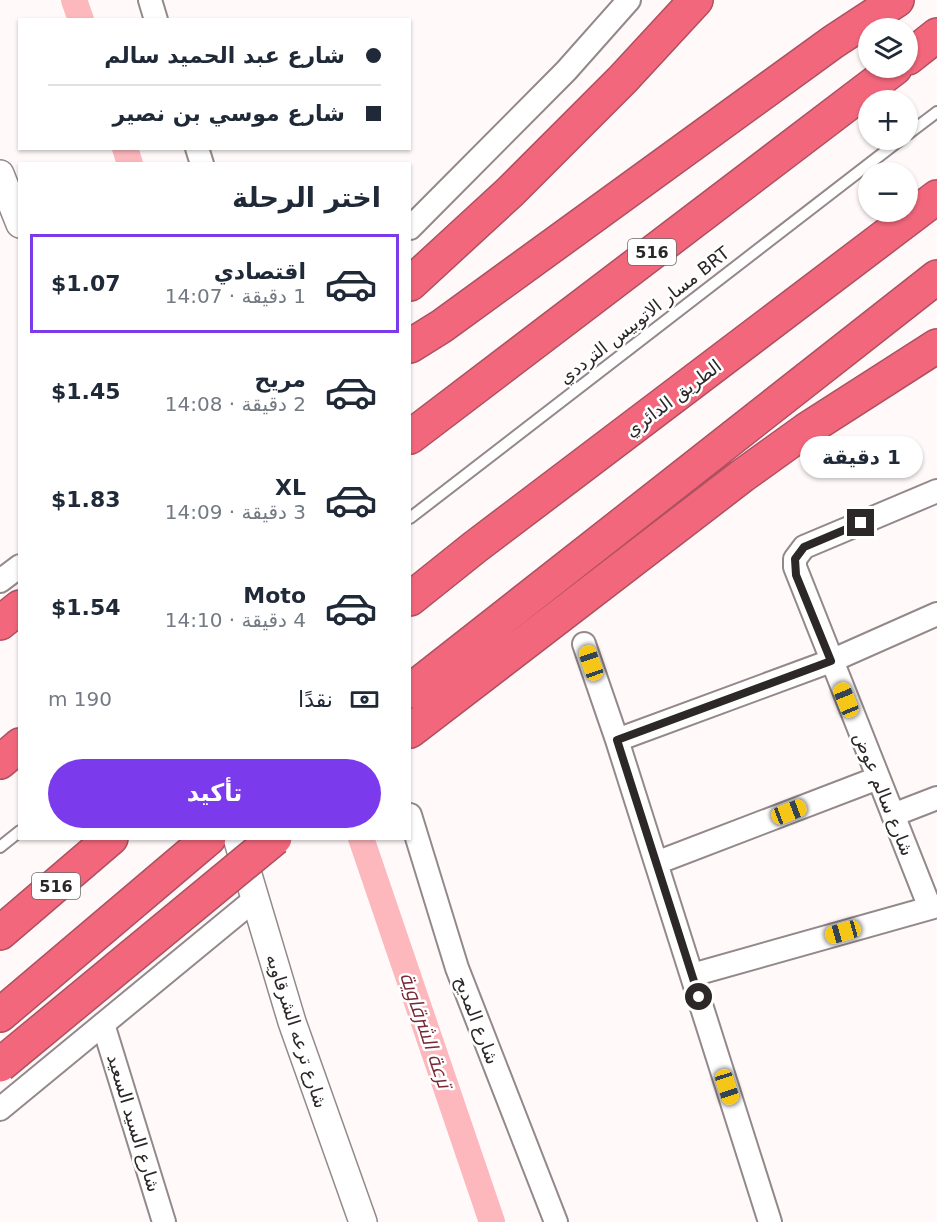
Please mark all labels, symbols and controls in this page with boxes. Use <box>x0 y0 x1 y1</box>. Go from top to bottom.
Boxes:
map controls <box>858 18 918 222</box>
button: layers <box>858 18 918 78</box>
text: شارع عبد الحميد سالم <box>104 43 345 68</box>
button: + <box>858 90 918 150</box>
text: شارع موسي بن نصير <box>112 101 345 126</box>
button: − <box>858 162 918 222</box>
text: اختر الرحلة <box>232 182 381 213</box>
road number: 516 <box>628 239 676 265</box>
street label: مسار الاتوبيس الترددي BRT <box>555 241 735 389</box>
icon: car <box>324 257 378 311</box>
text: اقتصادي <box>214 259 306 284</box>
text: $1.07 <box>51 271 121 296</box>
text: 1 دقيقة · 14:07 <box>165 284 306 308</box>
street label: الطريق الدائري <box>621 355 726 442</box>
icon: car <box>324 365 378 419</box>
text: مريح <box>255 367 306 392</box>
text: $1.45 <box>51 379 121 404</box>
text: 2 دقيقة · 14:08 <box>165 392 306 416</box>
callout: 1 دقيقة <box>800 436 922 478</box>
text: 1 دقيقة <box>822 445 901 469</box>
icon: car <box>324 473 378 527</box>
text: XL <box>275 475 306 500</box>
text: $1.83 <box>51 487 121 512</box>
text: 3 دقيقة · 14:09 <box>165 500 306 524</box>
route end <box>847 509 874 536</box>
icon: car <box>324 581 378 635</box>
text: Moto <box>243 583 306 608</box>
text: $1.54 <box>51 595 121 620</box>
text: 4 دقيقة · 14:10 <box>165 608 306 632</box>
car <box>577 643 605 683</box>
car <box>831 680 861 720</box>
icon: cash <box>348 683 381 716</box>
text: 190 m <box>48 687 112 711</box>
text: نقدًا <box>298 687 333 712</box>
street label: شارع سالم عوض <box>849 729 918 859</box>
button: تأكيد <box>48 759 381 828</box>
car <box>769 797 809 827</box>
road number: 516 <box>32 873 80 899</box>
car <box>823 918 863 946</box>
street label: شارع ترعه الشرقاويه <box>261 951 332 1111</box>
water label: ترعة الشرقاوية <box>395 969 458 1094</box>
street label: شارع المديح <box>450 973 503 1067</box>
route start <box>685 983 712 1010</box>
street label: شارع السيد السعيد <box>102 1052 165 1195</box>
car <box>713 1067 741 1107</box>

